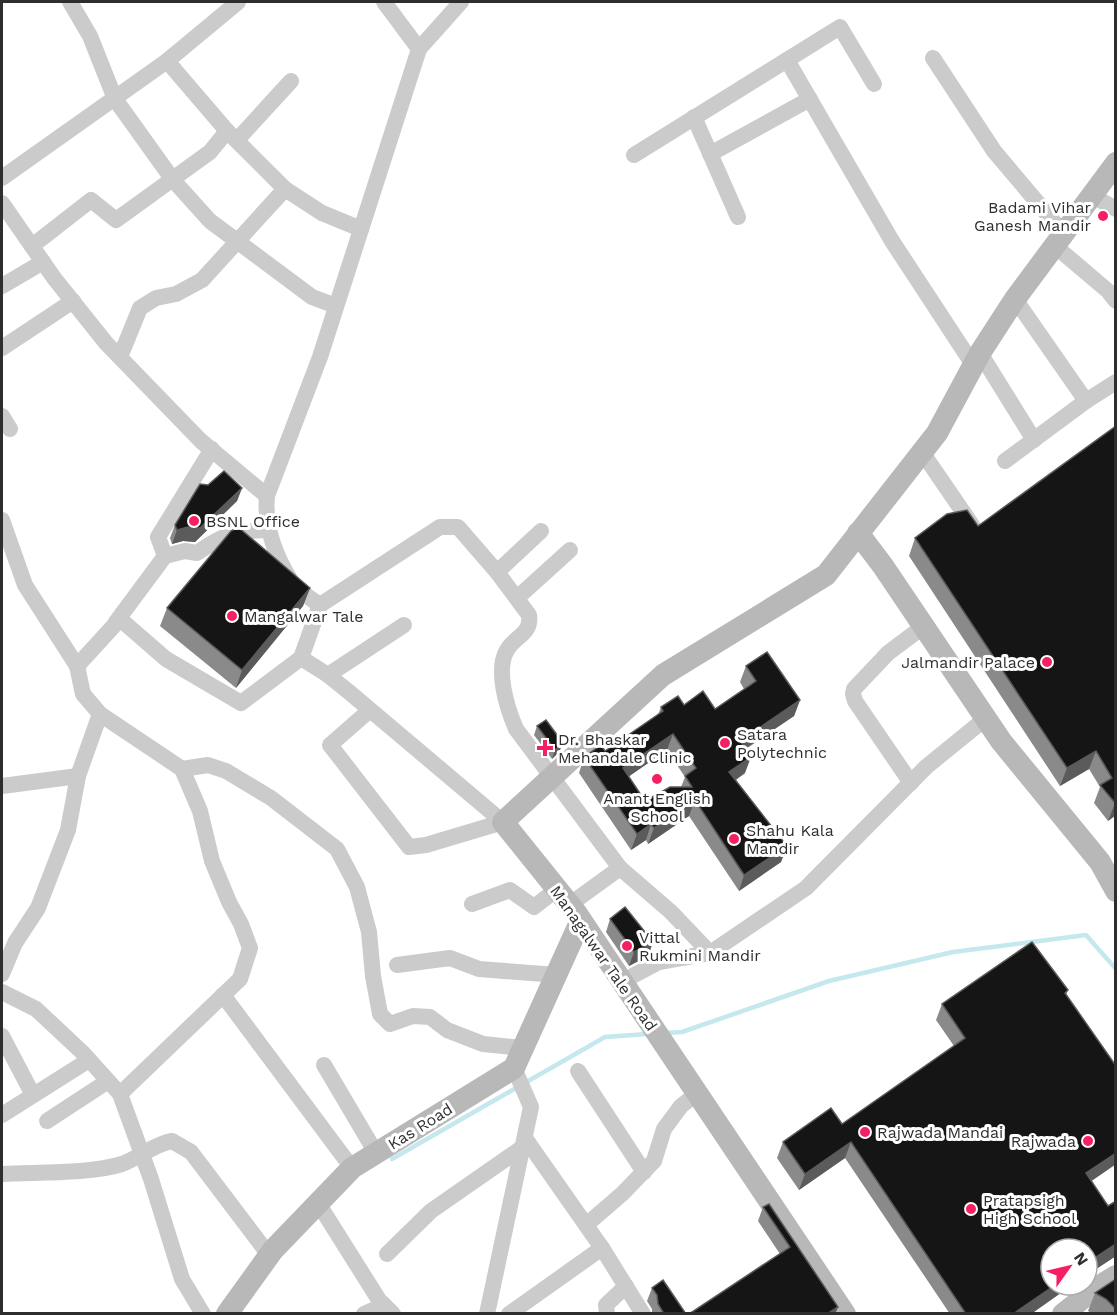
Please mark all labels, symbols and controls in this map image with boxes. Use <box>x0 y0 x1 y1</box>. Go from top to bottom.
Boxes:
place label: Badami Vihar Ganesh Mandir <box>974 198 1091 235</box>
marker: Badami Vihar Ganesh Mandir <box>1096 209 1110 223</box>
place label: BSNL Office <box>206 512 300 531</box>
marker: BSNL Office <box>187 514 201 528</box>
place label: Mangalwar Tale <box>244 607 363 626</box>
marker: Mangalwar Tale <box>225 609 239 623</box>
place label: Jalmandir Palace <box>901 653 1035 672</box>
marker: Jalmandir Palace <box>1040 655 1054 669</box>
place label: Satara Polytechnic <box>737 725 827 762</box>
place label: Dr. Bhaskar Mehandale Clinic <box>558 730 692 767</box>
marker: Satara Polytechnic <box>718 736 732 750</box>
marker: Dr. Bhaskar Mehandale Clinic <box>536 739 554 757</box>
marker: Anant English School <box>650 772 664 786</box>
place label: Anant English School <box>603 789 711 826</box>
place label: Shahu Kala Mandir <box>746 821 834 858</box>
marker: Shahu Kala Mandir <box>727 832 741 846</box>
street label: Managalwar Tale Road <box>546 882 661 1035</box>
place label: Vittal Rukmini Mandir <box>639 928 761 965</box>
marker: Vittal Rukmini Mandir <box>620 939 634 953</box>
street label: Kas Road <box>385 1099 456 1154</box>
place label: Rajwada Mandai <box>877 1123 1003 1142</box>
marker: Rajwada Mandai <box>858 1125 872 1139</box>
place label: Rajwada <box>1011 1132 1076 1151</box>
marker: Rajwada <box>1081 1134 1095 1148</box>
place label: Pratapsigh High School <box>983 1191 1076 1228</box>
marker: Pratapsigh High School <box>964 1202 978 1216</box>
north arrow <box>1039 1237 1099 1297</box>
text: N <box>1070 1249 1092 1269</box>

